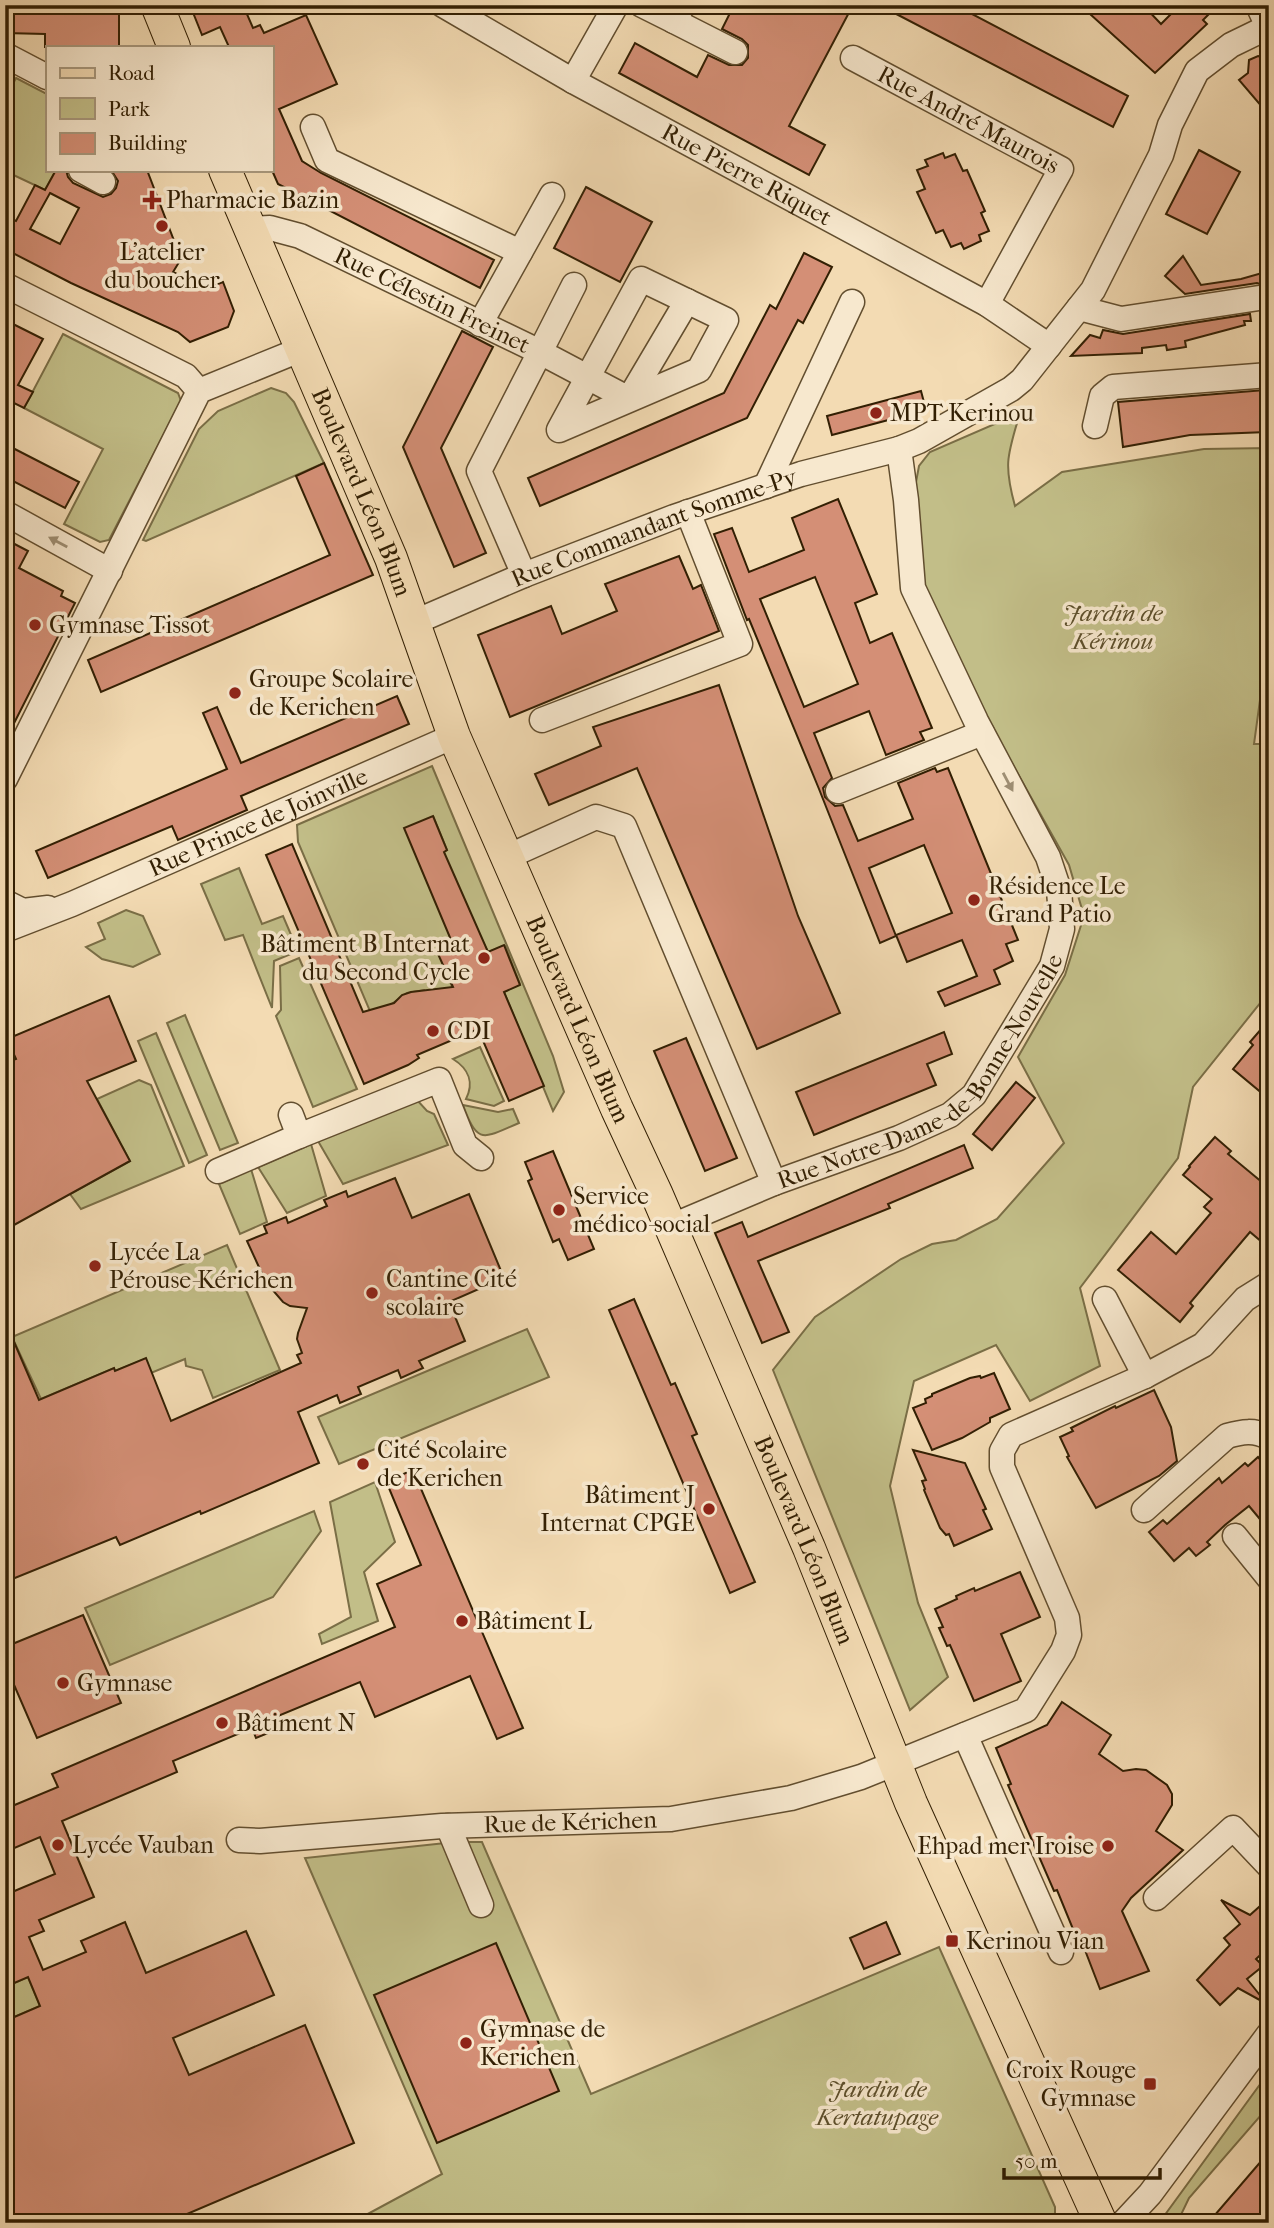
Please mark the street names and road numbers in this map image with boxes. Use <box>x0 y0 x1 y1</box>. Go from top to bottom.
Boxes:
street label: Rue André Maurois <box>873 60 1064 180</box>
street label: Rue Pierre Riquet <box>657 118 837 232</box>
street label: Rue Célestin Freinet <box>330 241 535 359</box>
street label: Boulevard Léon Blum <box>306 384 417 600</box>
street label: Rue Commandant Somme-Py <box>507 462 801 593</box>
street label: Rue Prince de Joinville <box>144 762 372 883</box>
street label: Boulevard Léon Blum <box>520 911 636 1127</box>
street label: Rue Notre-Dame-de-Bonne-Nouvelle <box>773 951 1068 1195</box>
street label: Boulevard Léon Blum <box>748 1431 860 1649</box>
street label: Rue de Kérichen <box>483 1805 657 1839</box>

